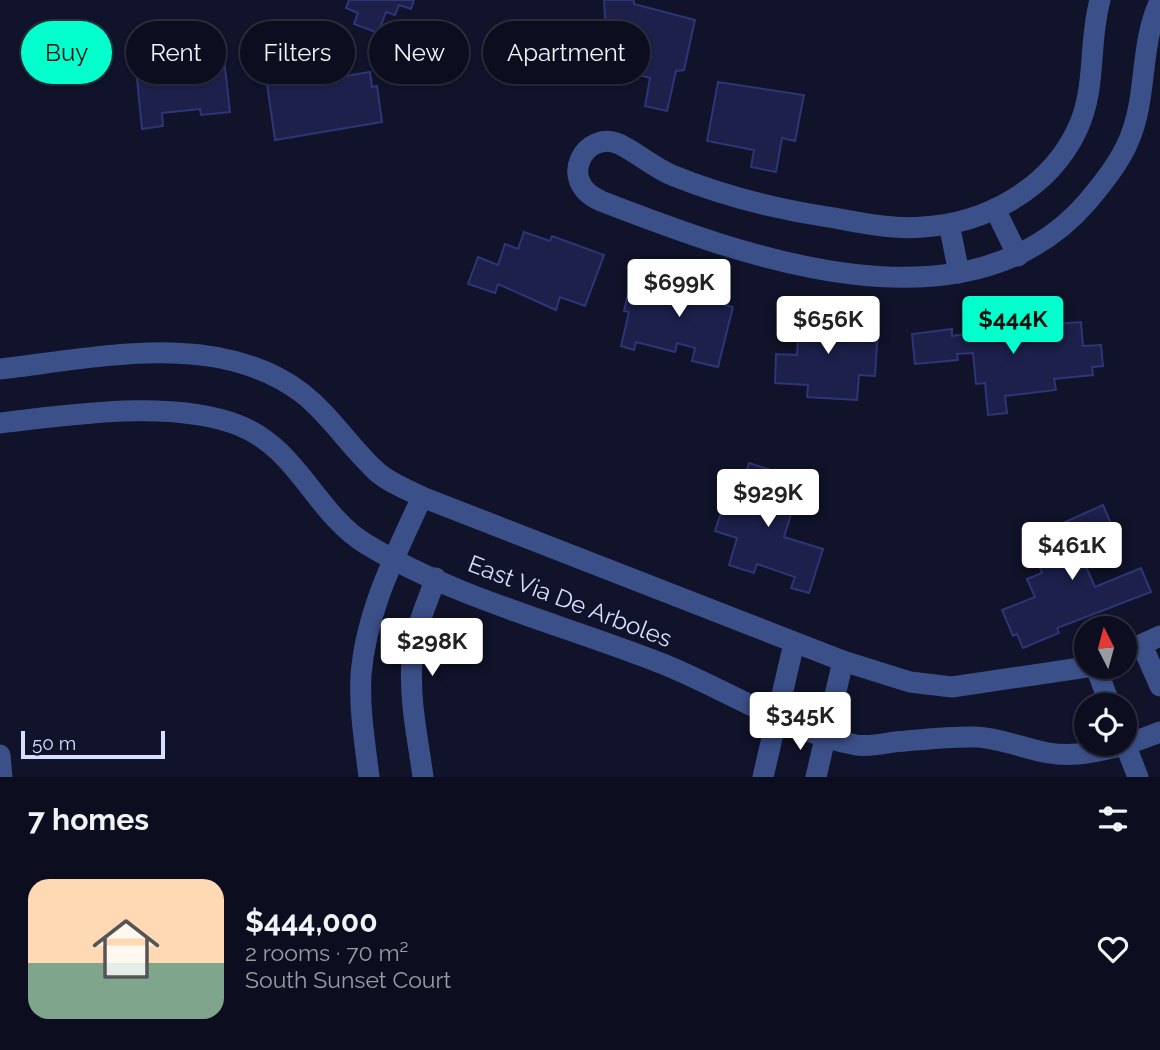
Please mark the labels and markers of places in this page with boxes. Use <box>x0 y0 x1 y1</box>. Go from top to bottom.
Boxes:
pin: $699K <box>630 260 728 319</box>
pin: $656K <box>779 296 877 356</box>
pin: $444K <box>964 296 1062 356</box>
pin: $929K <box>719 470 817 529</box>
pin: $461K <box>1023 522 1121 582</box>
pin: $298K <box>383 618 481 678</box>
pin: $345K <box>751 692 849 752</box>

